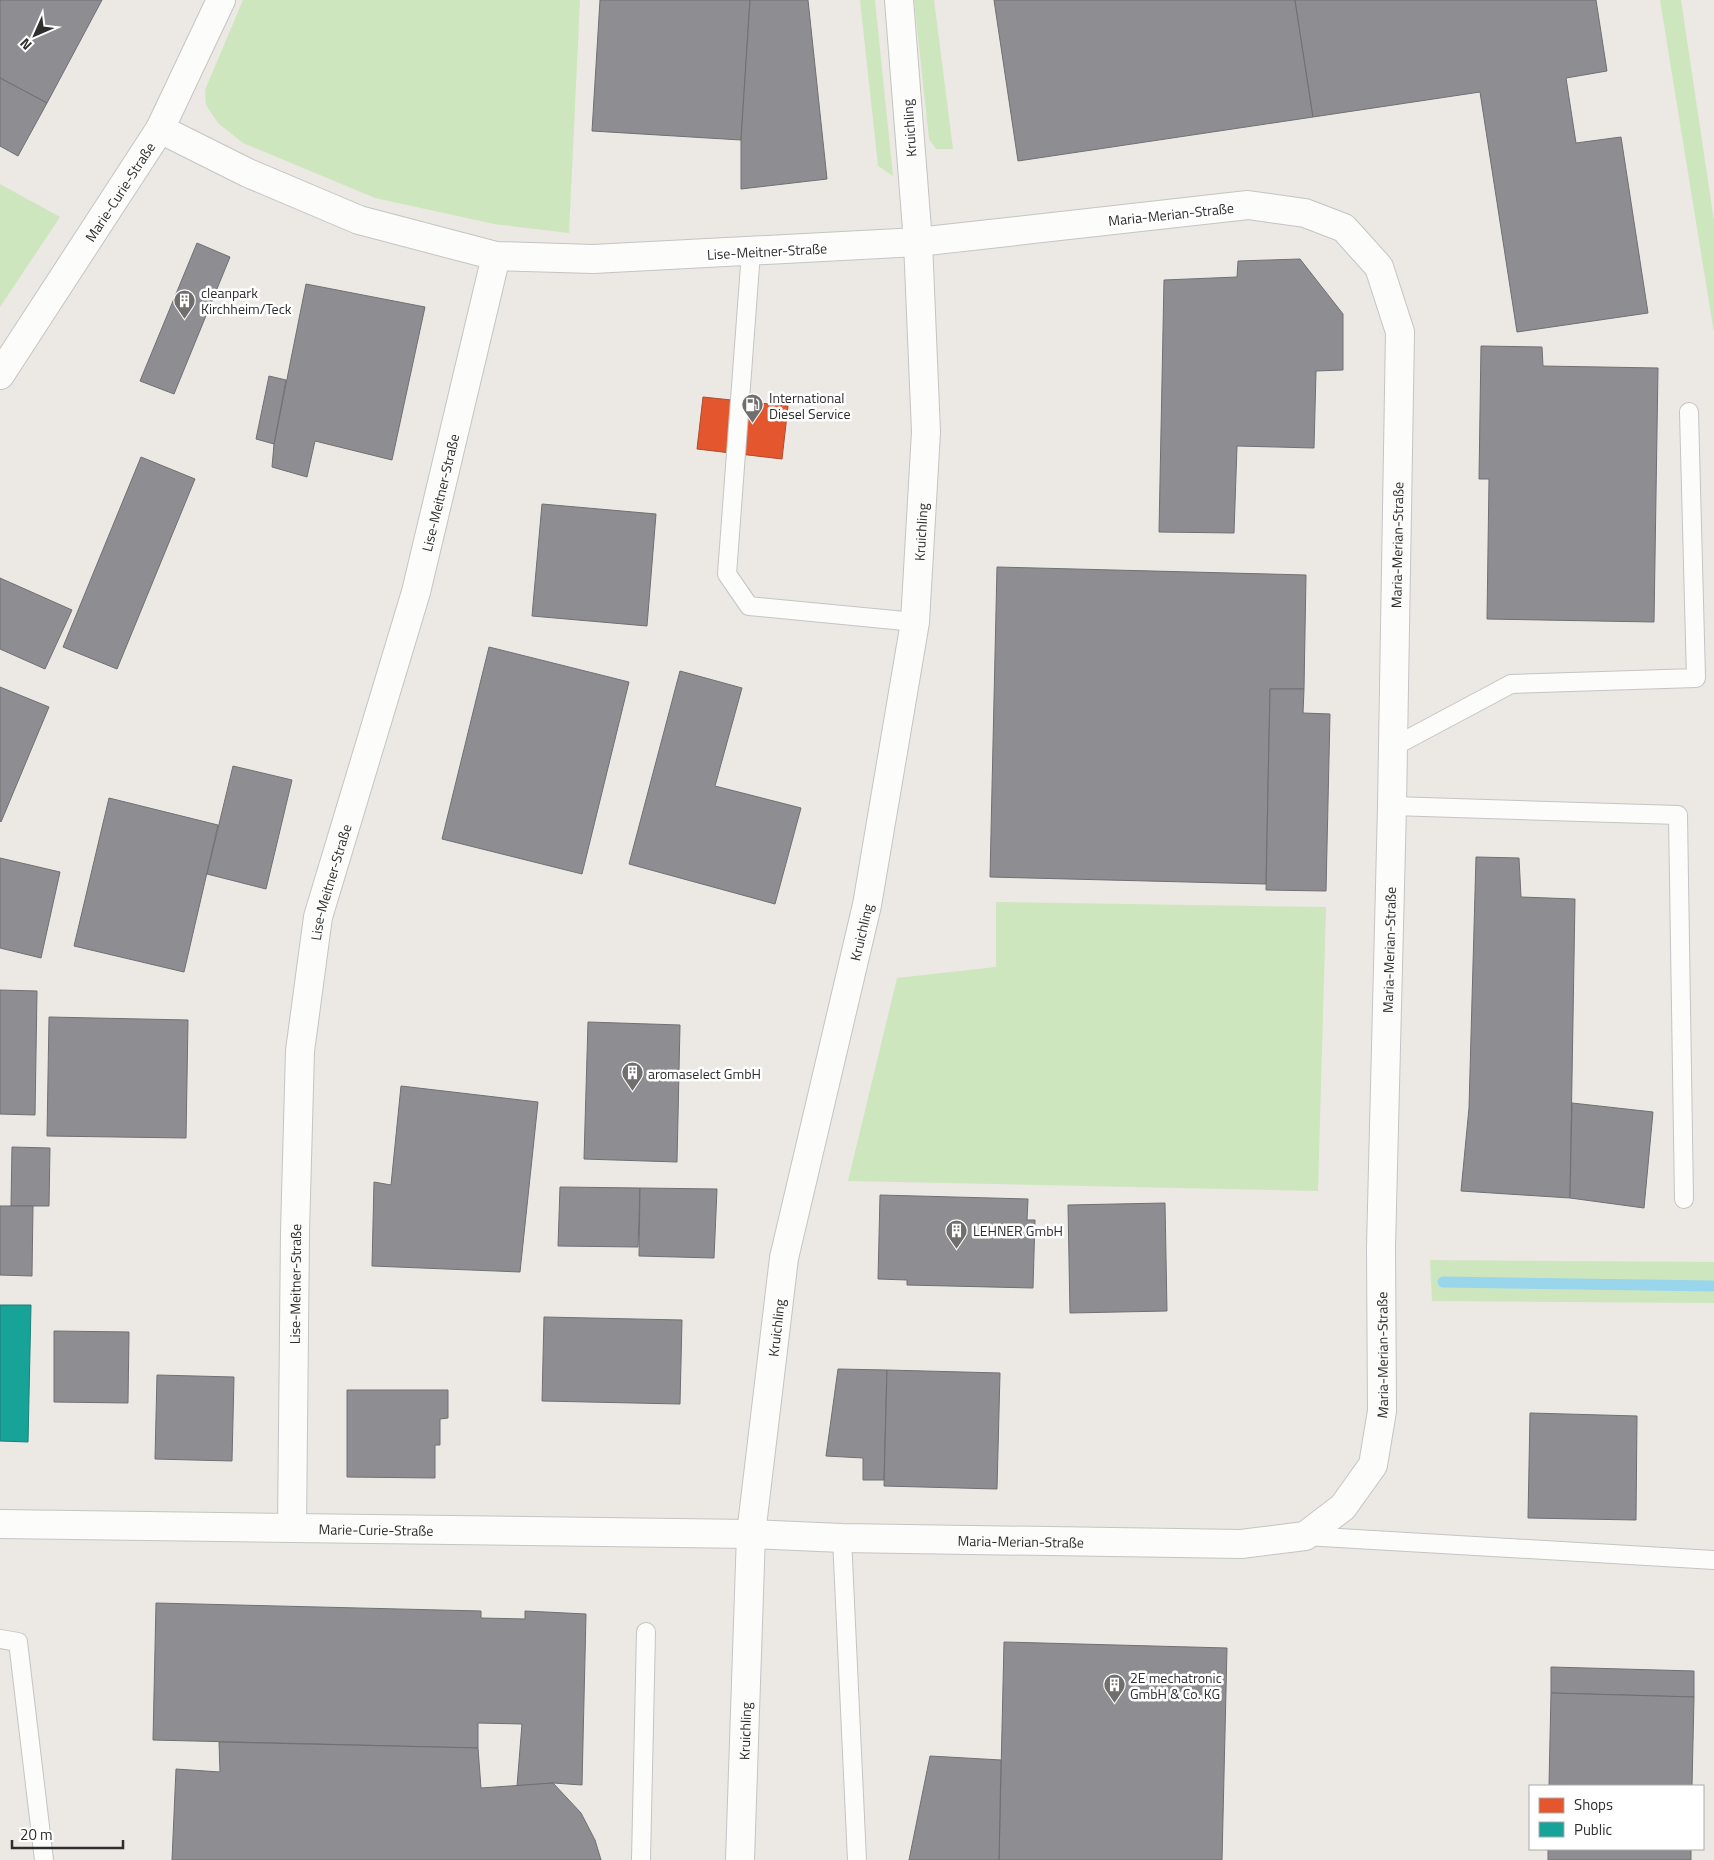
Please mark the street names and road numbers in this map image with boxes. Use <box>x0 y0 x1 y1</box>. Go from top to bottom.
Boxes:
street label: Kruichling <box>897 98 921 158</box>
street label: Marie-Curie-Straße <box>79 137 160 245</box>
street label: Maria-Merian-Straße <box>1107 197 1235 231</box>
street label: Lise-Meitner-Straße <box>706 237 828 265</box>
street label: Lise-Meitner-Straße <box>416 432 464 553</box>
street label: Maria-Merian-Straße <box>1385 482 1408 608</box>
street label: Kruichling <box>908 502 932 562</box>
street label: Lise-Meitner-Straße <box>304 821 356 942</box>
street label: Maria-Merian-Straße <box>1376 887 1400 1013</box>
street label: Kruichling <box>844 901 878 963</box>
street label: Lise-Meitner-Straße <box>283 1224 306 1344</box>
street label: Maria-Merian-Straße <box>1370 1292 1393 1420</box>
street label: Kruichling <box>762 1298 790 1358</box>
street label: Marie-Curie-Straße <box>318 1518 434 1540</box>
street label: Maria-Merian-Straße <box>958 1529 1084 1552</box>
street label: Kruichling <box>733 1702 756 1760</box>

